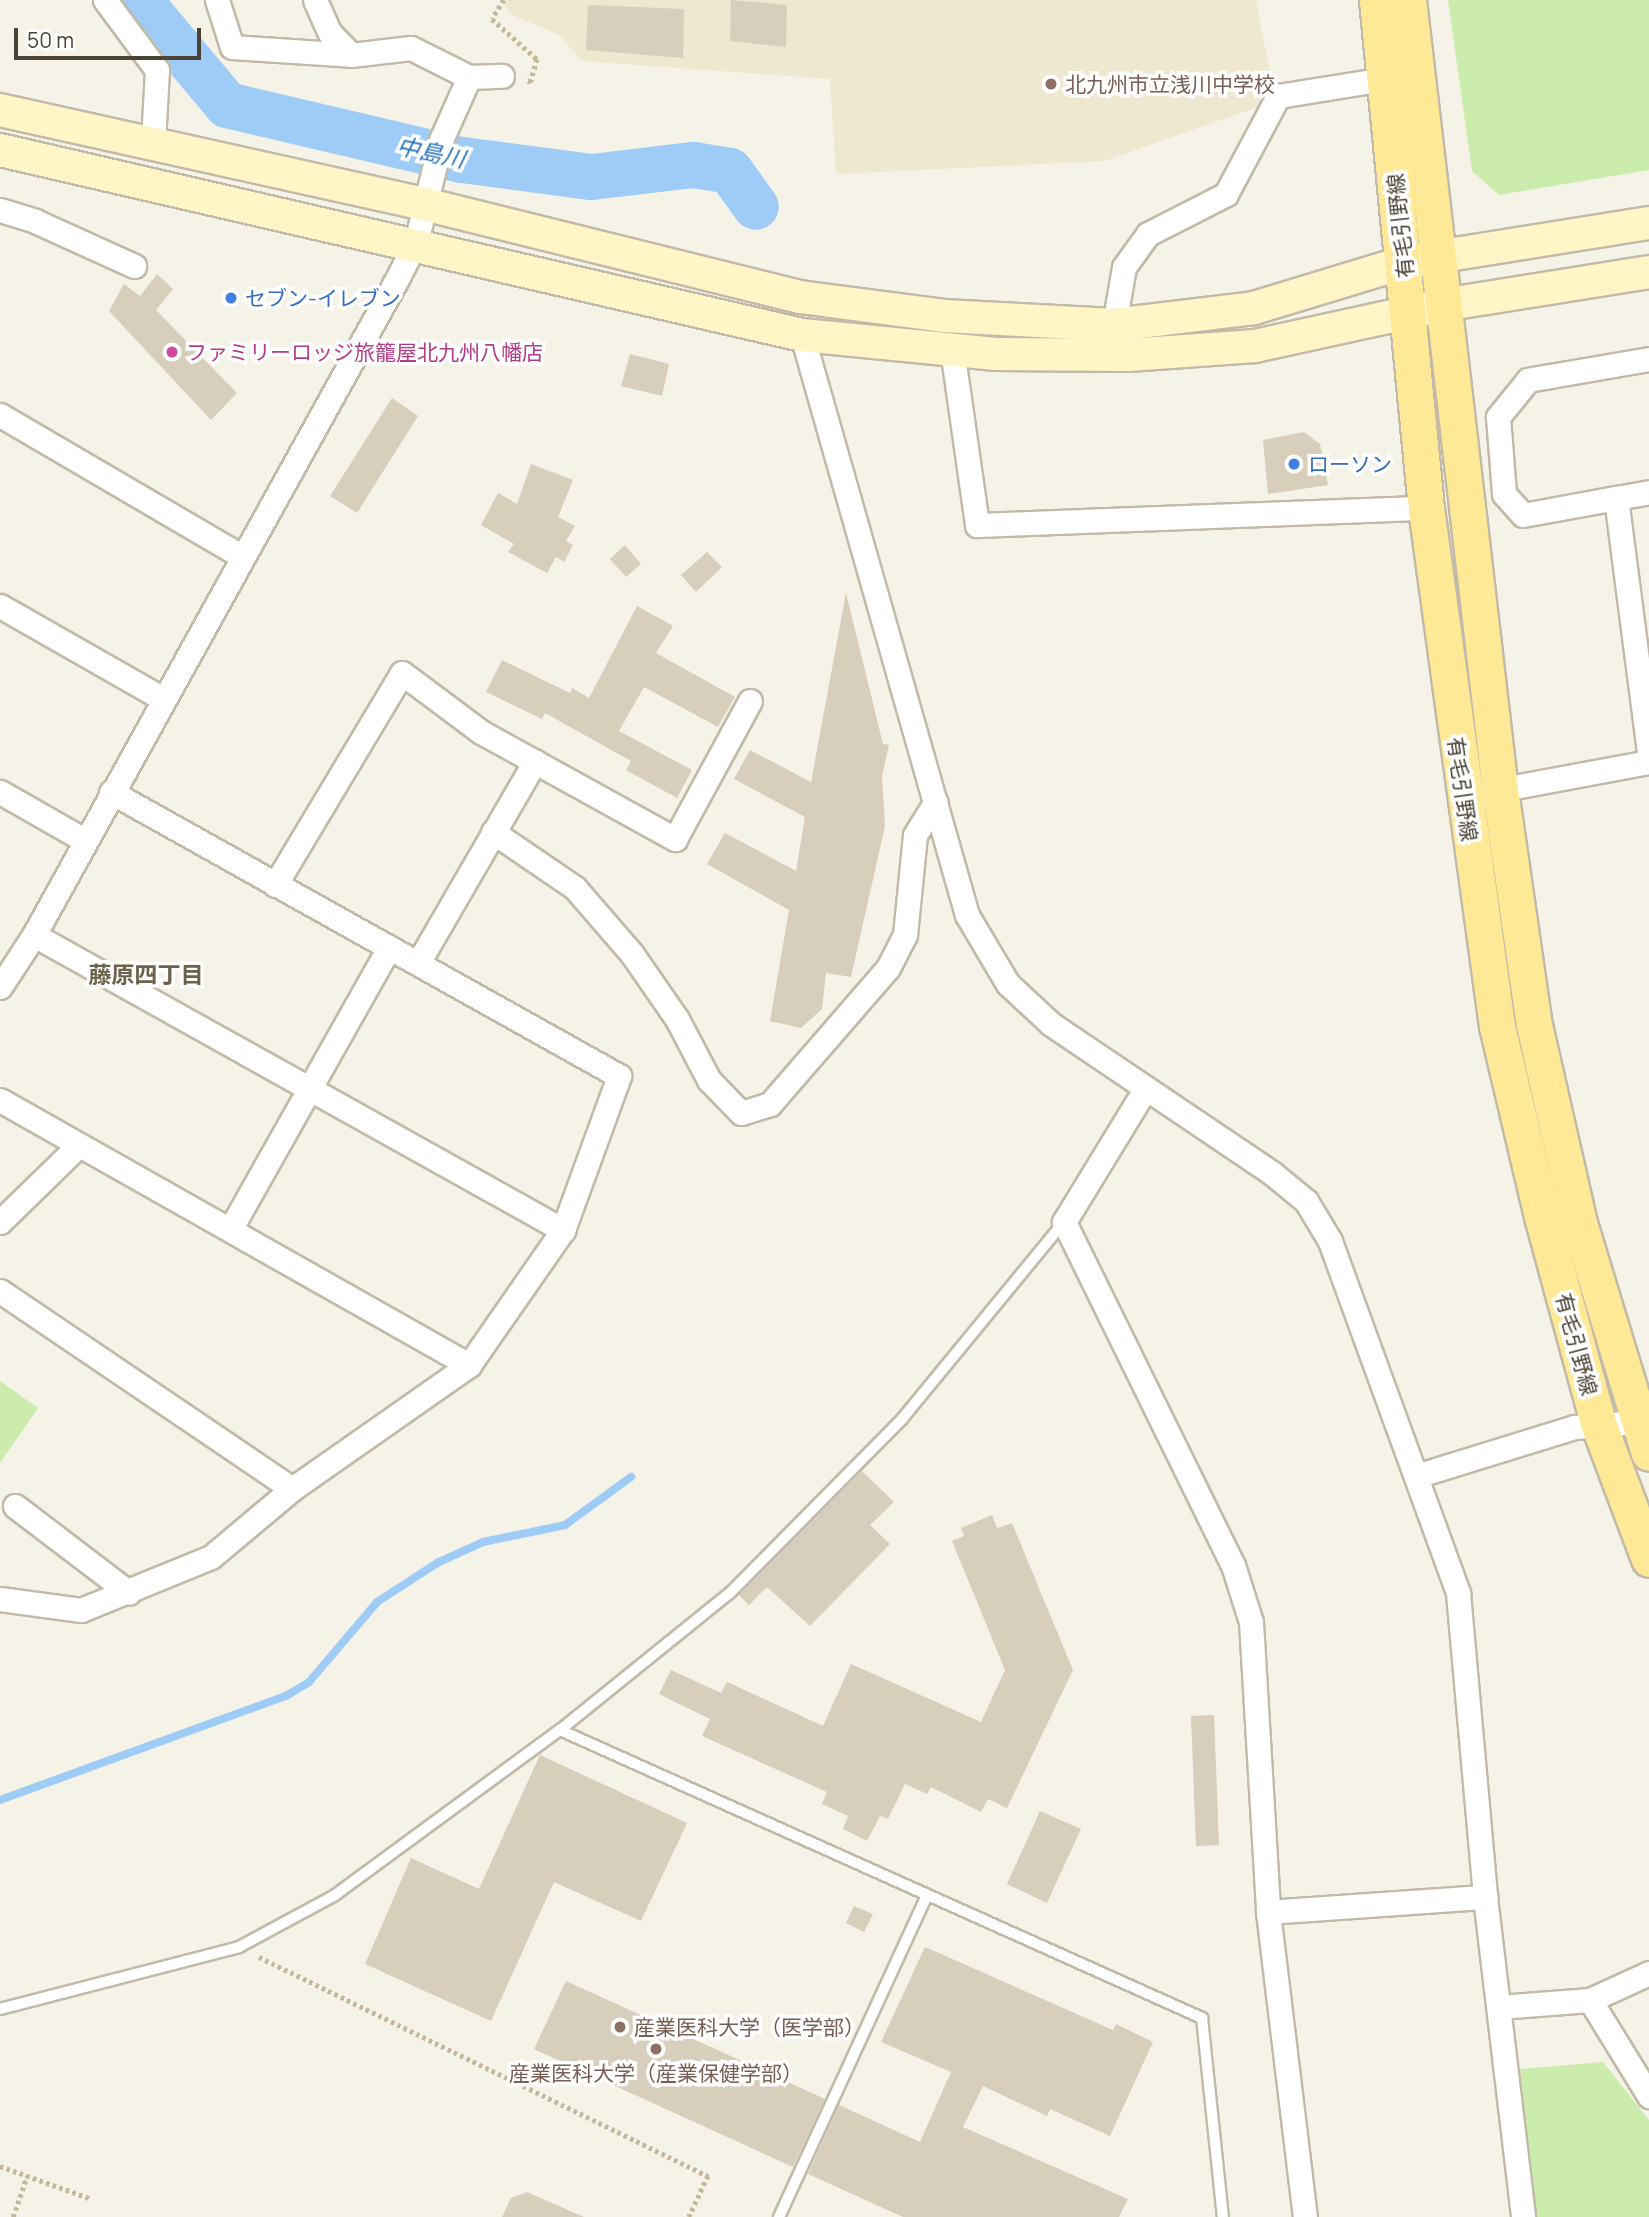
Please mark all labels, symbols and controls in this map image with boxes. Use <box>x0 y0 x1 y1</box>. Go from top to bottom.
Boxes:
scale bar <box>18 14 205 58</box>
text: 50 m <box>27 26 74 54</box>
place label: 北九州市立浅川中学校 <box>1065 71 1275 97</box>
marker: 北九州市立浅川中学校 <box>1043 76 1059 92</box>
water label: 中島川 <box>394 131 468 173</box>
street label: 有毛引野線 <box>1382 172 1418 280</box>
place label: セブン-イレブン <box>245 285 401 311</box>
marker: セブン-イレブン <box>223 290 239 306</box>
place label: ファミリーロッジ旅籠屋北九州八幡店 <box>186 339 543 365</box>
marker: ファミリーロッジ旅籠屋北九州八幡店 <box>164 344 180 360</box>
place label: ローソン <box>1308 451 1392 477</box>
marker: ローソン <box>1286 456 1302 472</box>
street label: 有毛引野線 <box>1443 735 1483 843</box>
district label: 藤原四丁目 <box>89 960 203 988</box>
street label: 有毛引野線 <box>1551 1290 1603 1398</box>
place label: 産業医科大学（医学部） <box>634 2014 865 2040</box>
marker: 産業医科大学（医学部） <box>612 2019 628 2035</box>
marker: 産業医科大学（産業保健学部） <box>648 2041 664 2057</box>
place label: 産業医科大学（産業保健学部） <box>509 2060 803 2086</box>

